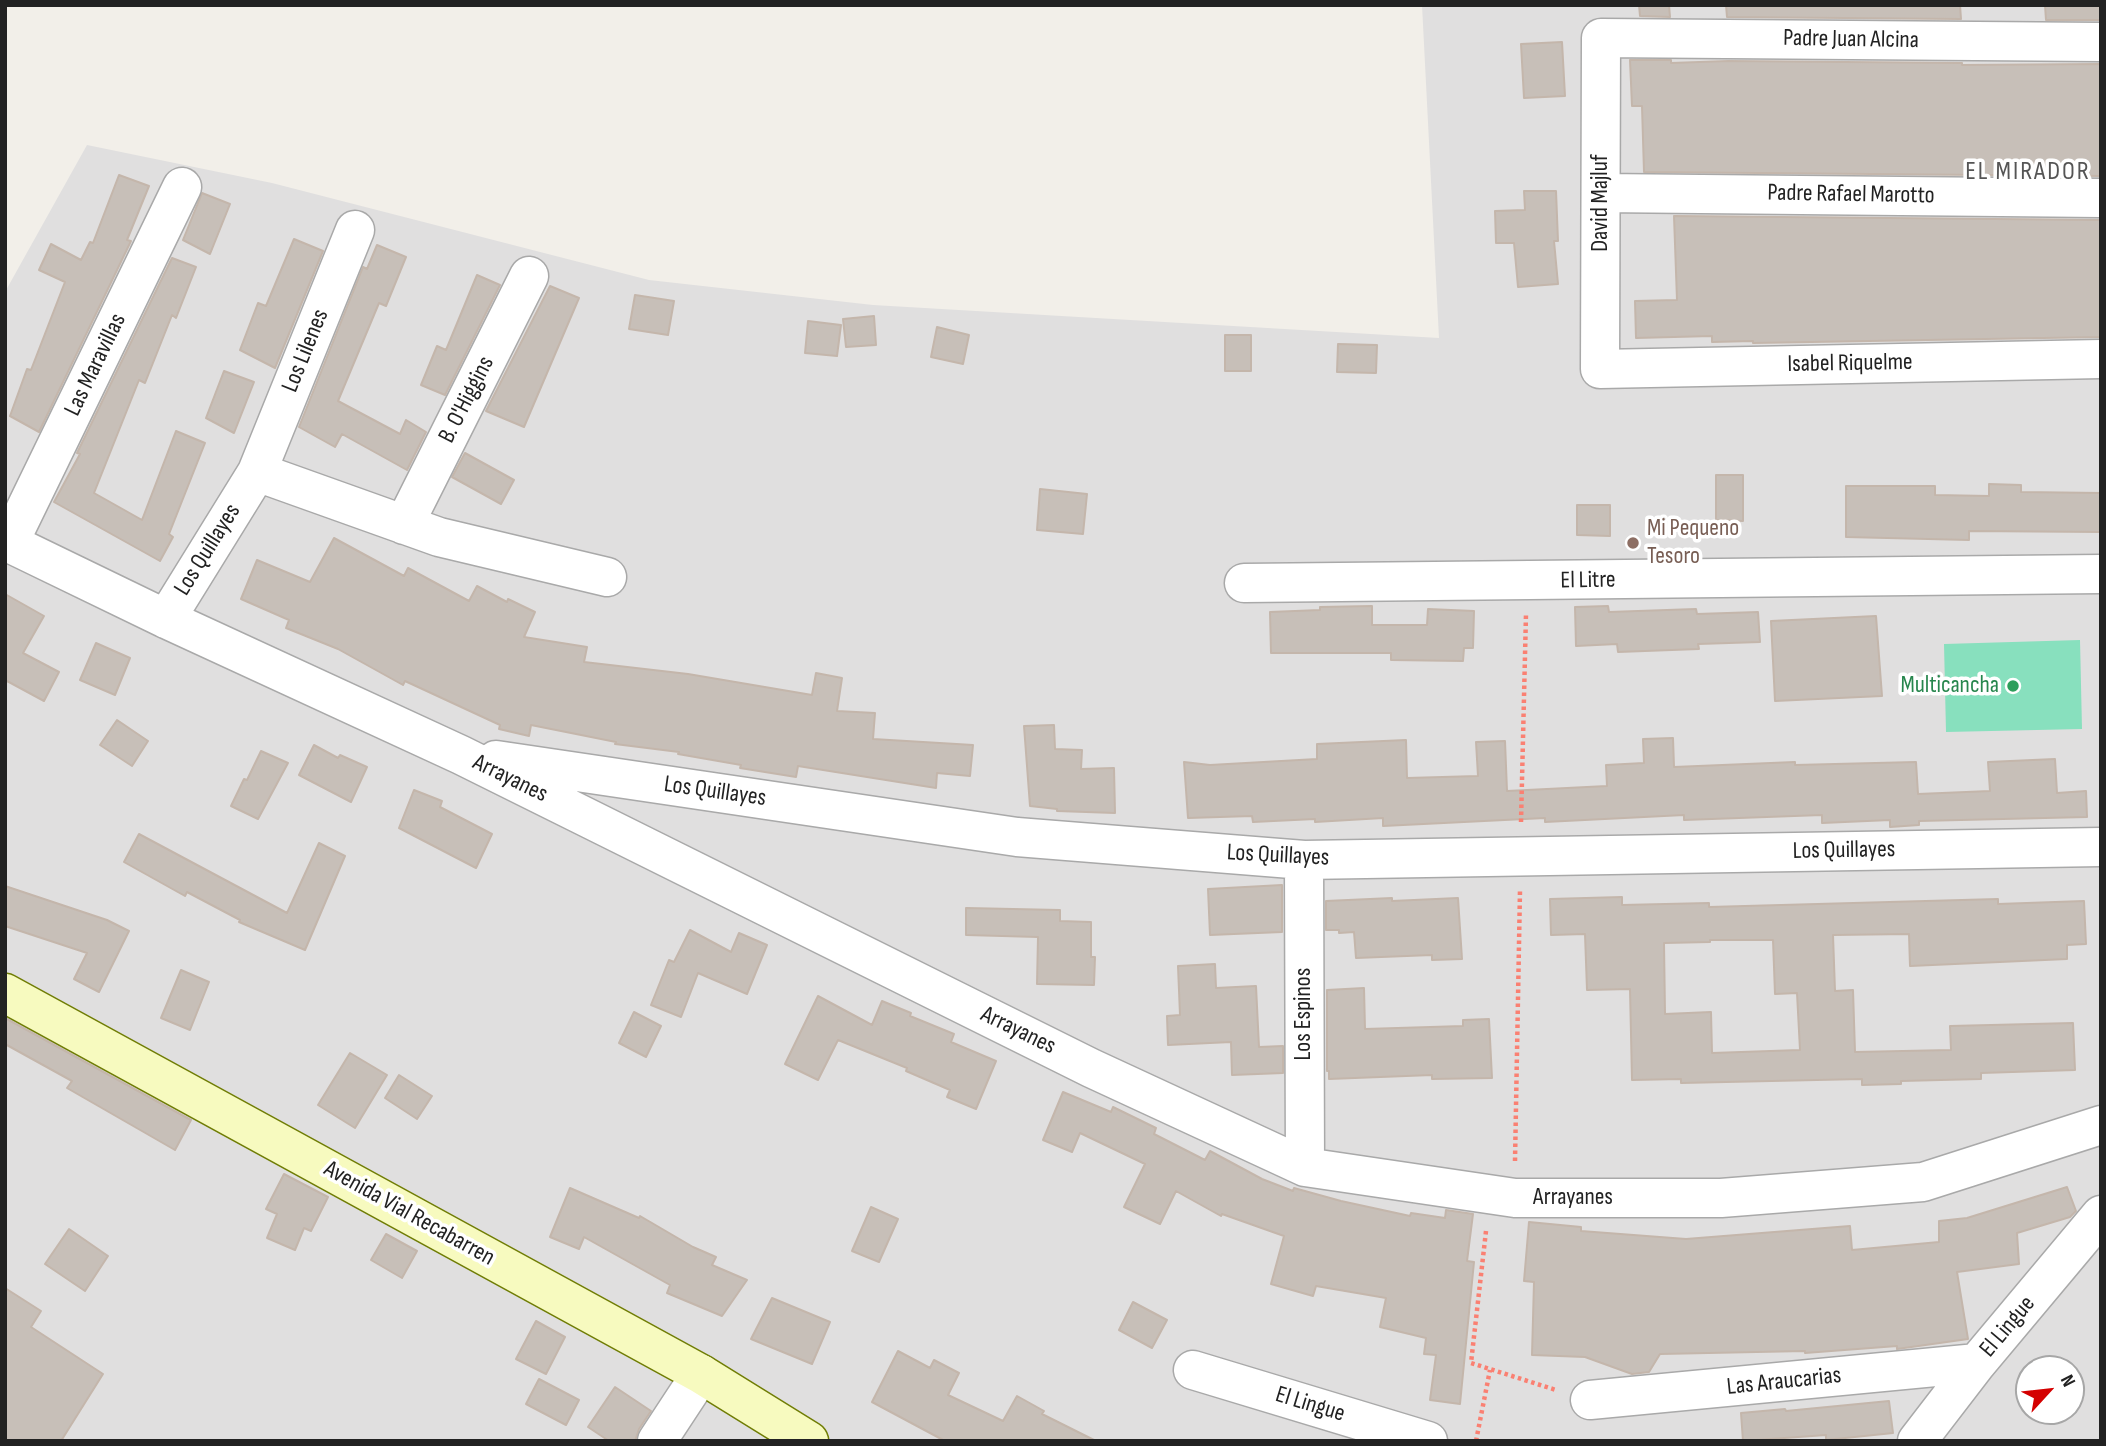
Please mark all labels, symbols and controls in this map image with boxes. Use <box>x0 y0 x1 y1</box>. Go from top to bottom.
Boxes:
street label: Padre Juan Alcina <box>1783 24 1919 56</box>
street label: David Majluf <box>1587 154 1615 252</box>
district label: EL MIRADOR <box>1966 156 2090 188</box>
street label: Padre Rafael Marotto <box>1767 179 1935 211</box>
street label: Los Lilenes <box>276 305 336 397</box>
street label: Las Maravillas <box>59 309 133 421</box>
street label: Isabel Riquelme <box>1787 349 1913 379</box>
street label: B. O'Higgins <box>433 352 501 448</box>
street label: Los Quillayes <box>169 499 247 601</box>
place label: Mi Pequeno Tesoro <box>1647 515 1739 571</box>
marker: Mi Pequeno Tesoro <box>1625 535 1641 551</box>
street label: El Litre <box>1560 566 1616 596</box>
place label: Multicancha <box>1901 672 1999 700</box>
marker: Multicancha <box>2005 678 2021 694</box>
street label: Arrayanes <box>468 749 552 809</box>
street label: Los Quillayes <box>662 771 768 813</box>
street label: Los Quillayes <box>1792 836 1896 866</box>
street label: Los Quillayes <box>1226 839 1330 873</box>
street label: Los Espinos <box>1290 968 1318 1060</box>
street label: Arrayanes <box>976 1001 1060 1061</box>
street label: Avenida Vial Recabarren <box>319 1155 499 1273</box>
street label: Arrayanes <box>1533 1184 1613 1212</box>
street label: El Lingue <box>1974 1291 2042 1363</box>
north arrow <box>2015 1355 2085 1425</box>
street label: Las Araucarias <box>1725 1362 1843 1402</box>
text: N <box>2055 1371 2080 1391</box>
street label: El Lingue <box>1272 1381 1348 1429</box>

